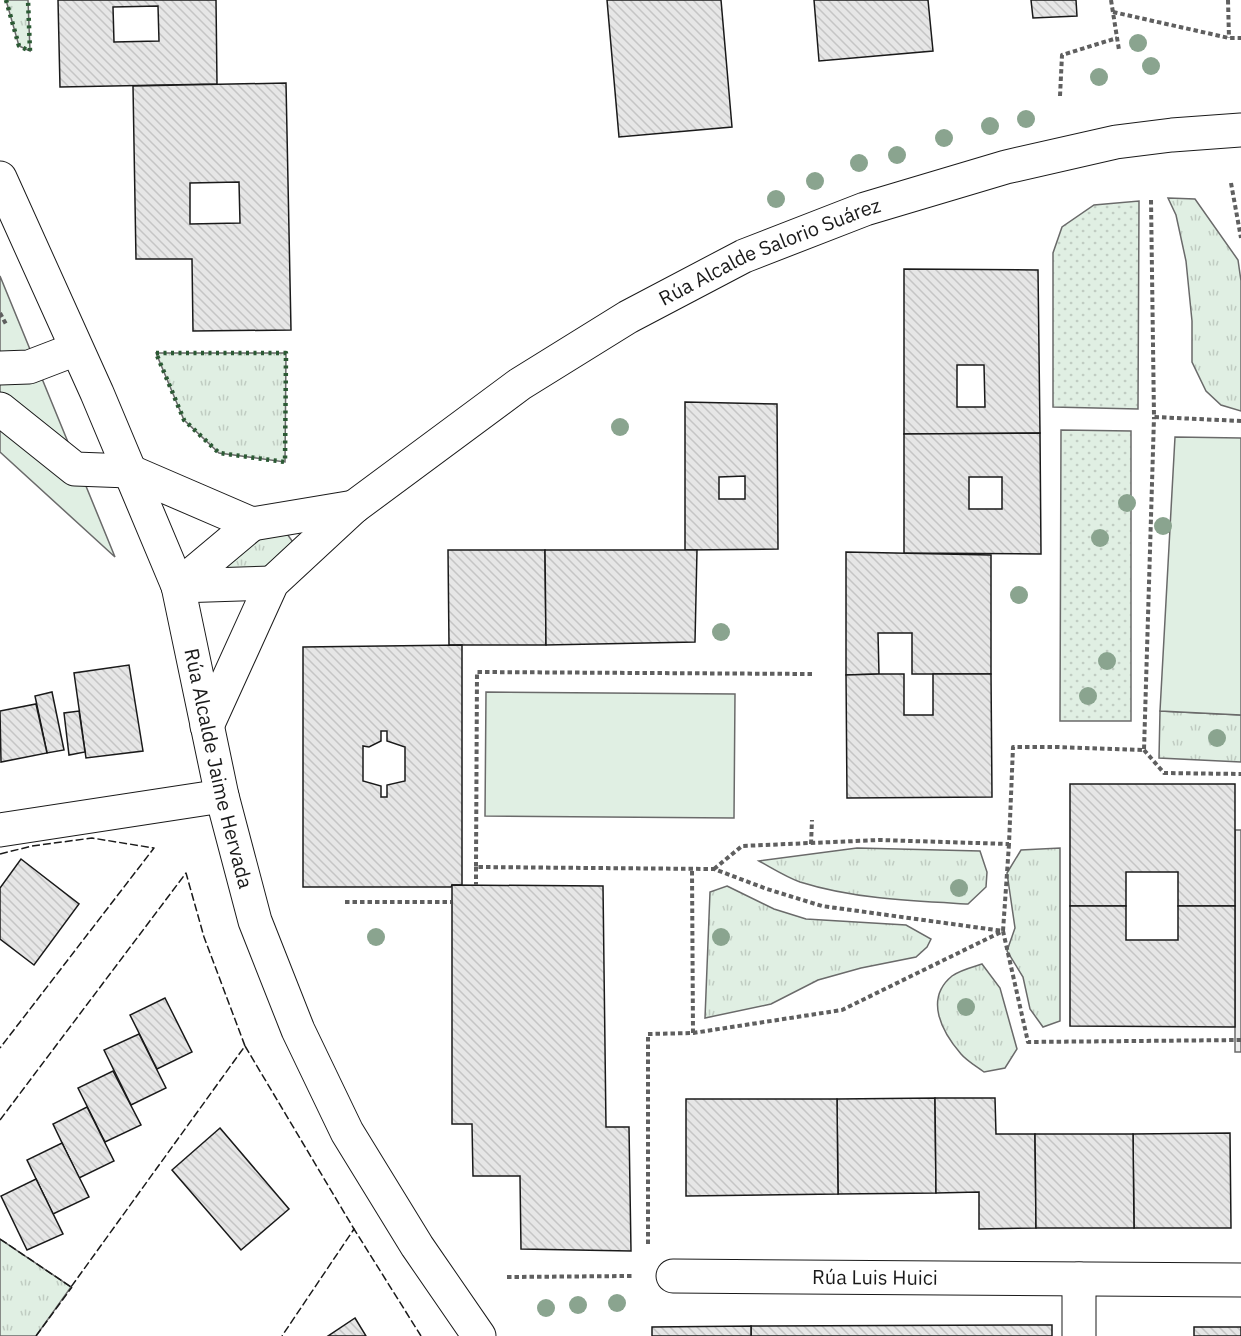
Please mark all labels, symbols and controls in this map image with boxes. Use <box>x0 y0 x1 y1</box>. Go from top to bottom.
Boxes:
street label: Rúa Alcalde Salorio Suárez <box>654 191 884 312</box>
street label: Rúa Alcalde Jaime Hervada <box>178 646 260 892</box>
street label: Rúa Luis Huici <box>812 1263 938 1291</box>

